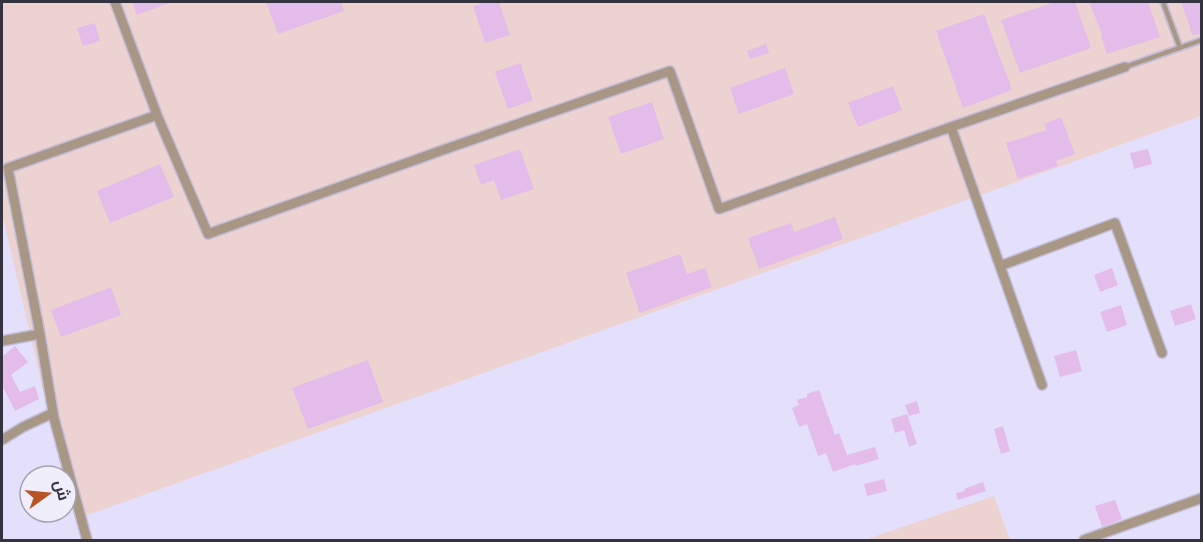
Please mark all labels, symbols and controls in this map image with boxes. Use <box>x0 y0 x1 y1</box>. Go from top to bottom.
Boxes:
north arrow <box>18 464 78 524</box>
text: ش <box>50 478 74 503</box>

